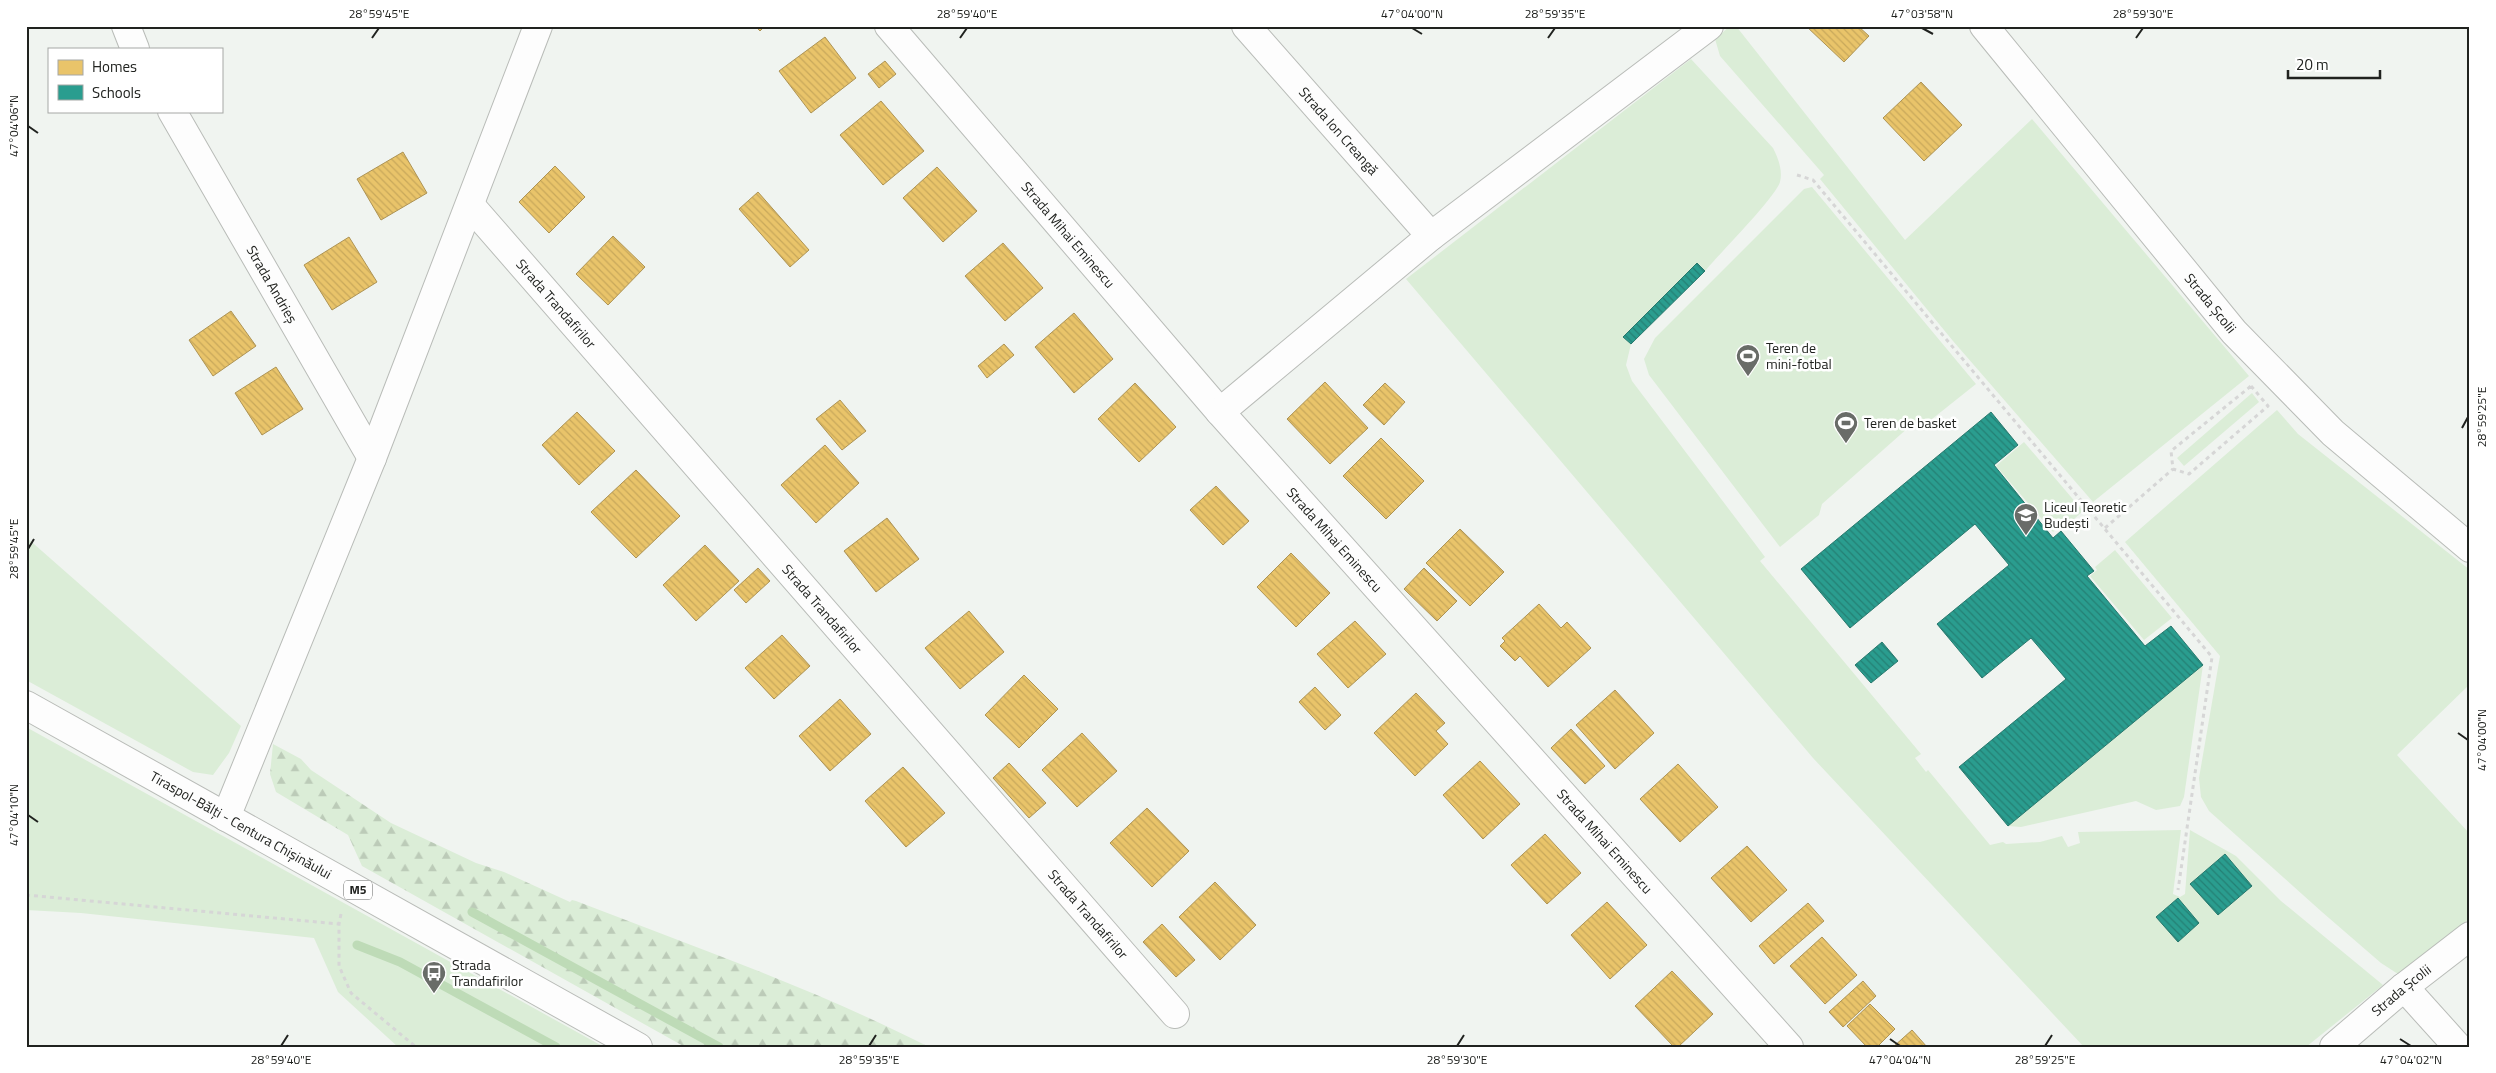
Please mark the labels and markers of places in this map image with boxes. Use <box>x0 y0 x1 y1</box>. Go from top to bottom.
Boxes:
place label: Teren de mini-fotbal <box>1766 337 1832 374</box>
sports icon: Teren de mini-fotbal <box>1735 343 1761 377</box>
sports icon: Teren de basket <box>1833 410 1859 444</box>
place label: Teren de basket <box>1864 412 1957 433</box>
place label: Liceul Teoretic Budești <box>2044 496 2127 533</box>
school or university icon: Liceul Teoretic Budești <box>2013 502 2039 536</box>
place label: Strada Trandafirilor <box>452 954 523 991</box>
bus stop icon: Strada Trandafirilor <box>421 960 447 994</box>

